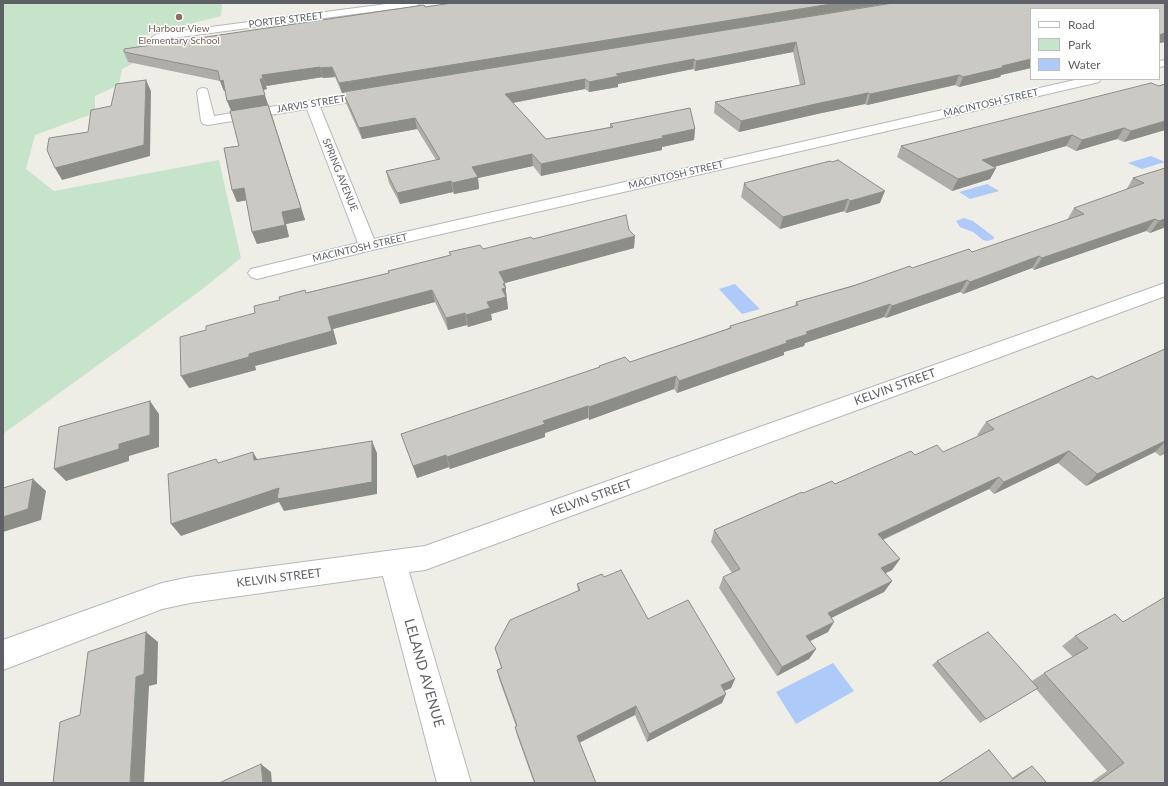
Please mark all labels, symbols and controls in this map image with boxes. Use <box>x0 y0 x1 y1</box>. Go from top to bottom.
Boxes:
legend <box>1030 8 1160 80</box>
street label: PORTER STREET <box>248 9 324 31</box>
marker: Harbour View Elementary School <box>174 12 184 22</box>
text: Road <box>1068 17 1095 32</box>
place label: Harbour View Elementary School <box>138 23 220 46</box>
text: Park <box>1068 37 1091 52</box>
text: Water <box>1068 57 1101 72</box>
street label: MACINTOSH STREET <box>942 86 1040 120</box>
street label: JARVIS STREET <box>276 93 346 115</box>
street label: SPRING AVENUE <box>320 137 360 213</box>
street label: MACINTOSH STREET <box>627 158 725 192</box>
street label: MACINTOSH STREET <box>311 231 409 265</box>
street label: KELVIN STREET <box>852 366 938 408</box>
street label: KELVIN STREET <box>548 477 634 519</box>
street label: KELVIN STREET <box>236 566 322 590</box>
street label: LELAND AVENUE <box>400 617 448 729</box>

